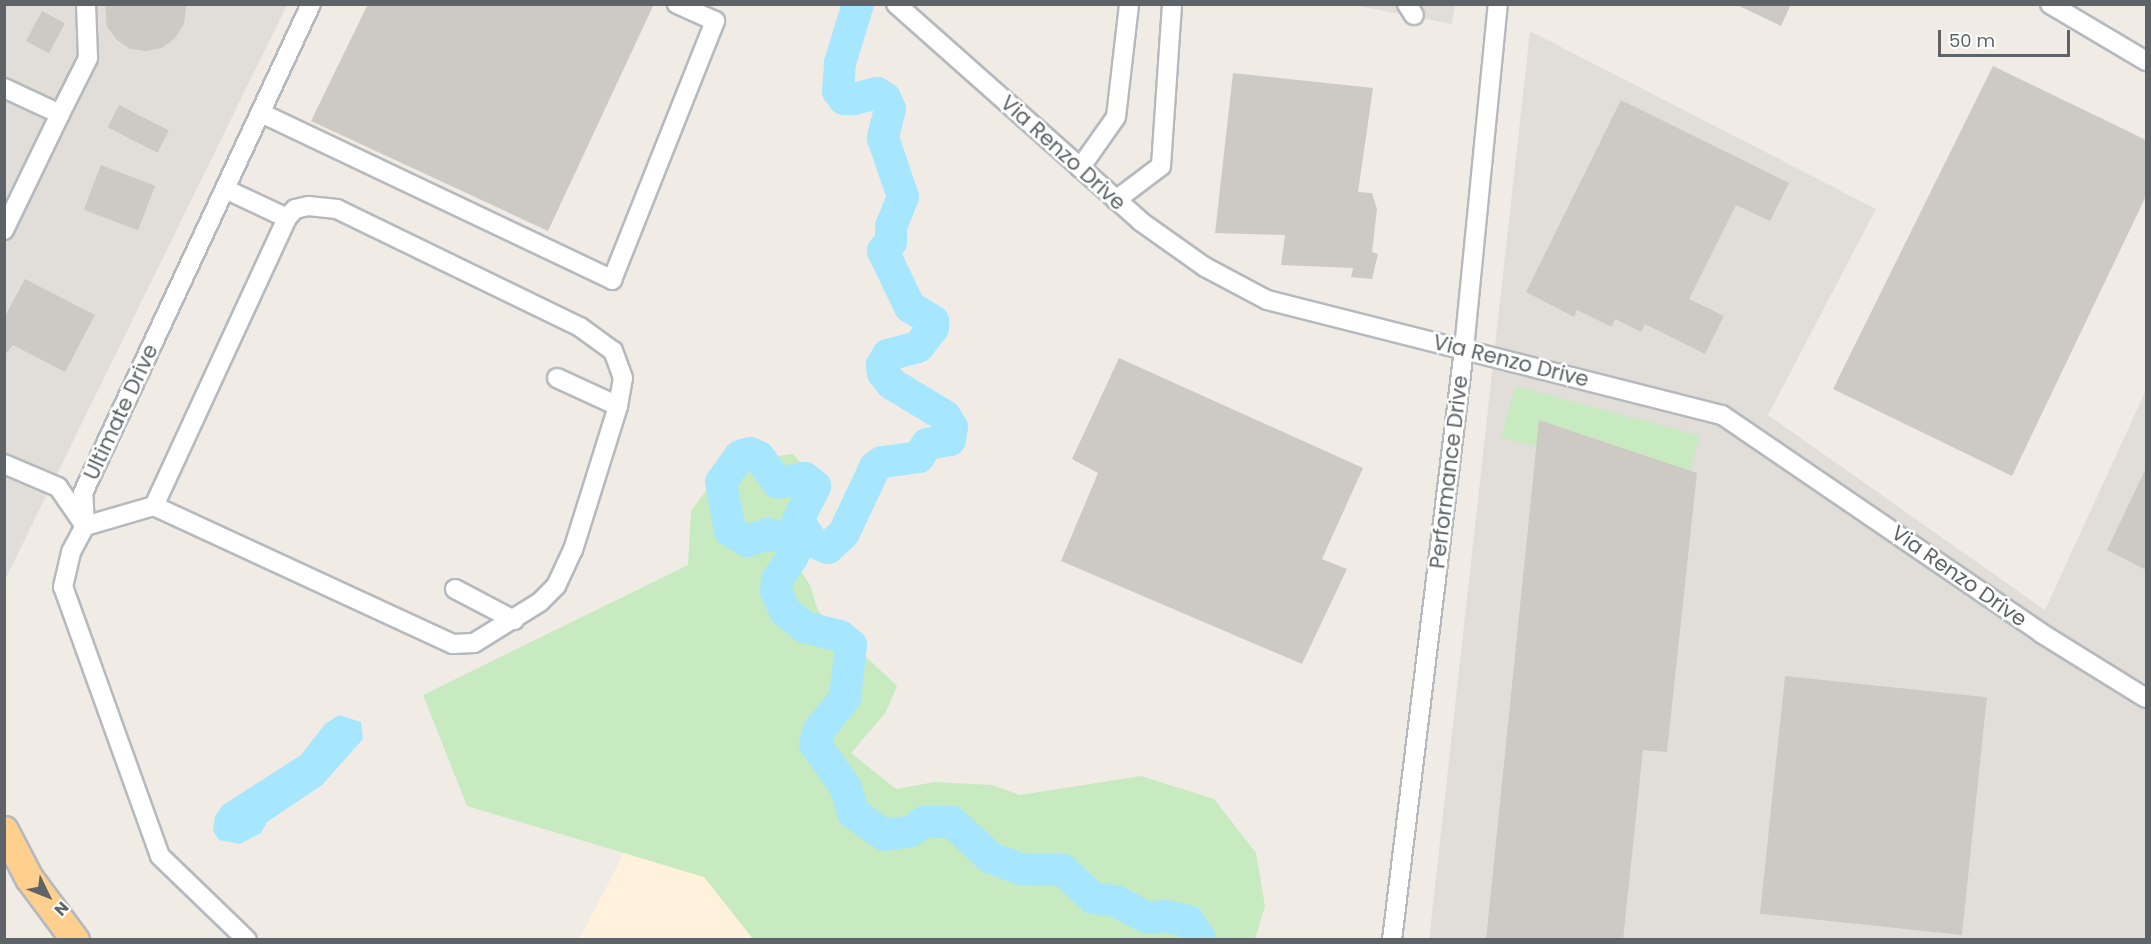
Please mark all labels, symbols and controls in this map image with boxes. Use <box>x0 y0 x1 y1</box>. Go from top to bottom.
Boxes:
scale bar <box>1941 18 2073 56</box>
text: 50 m <box>1949 28 1995 53</box>
street label: Via Renzo Drive <box>995 90 1131 216</box>
street label: Via Renzo Drive <box>1431 329 1591 393</box>
street label: Ultimate Drive <box>79 340 163 484</box>
street label: Performance Drive <box>1425 374 1473 570</box>
street label: Via Renzo Drive <box>1886 520 2032 632</box>
north arrow <box>18 866 78 926</box>
text: N <box>49 896 74 921</box>

